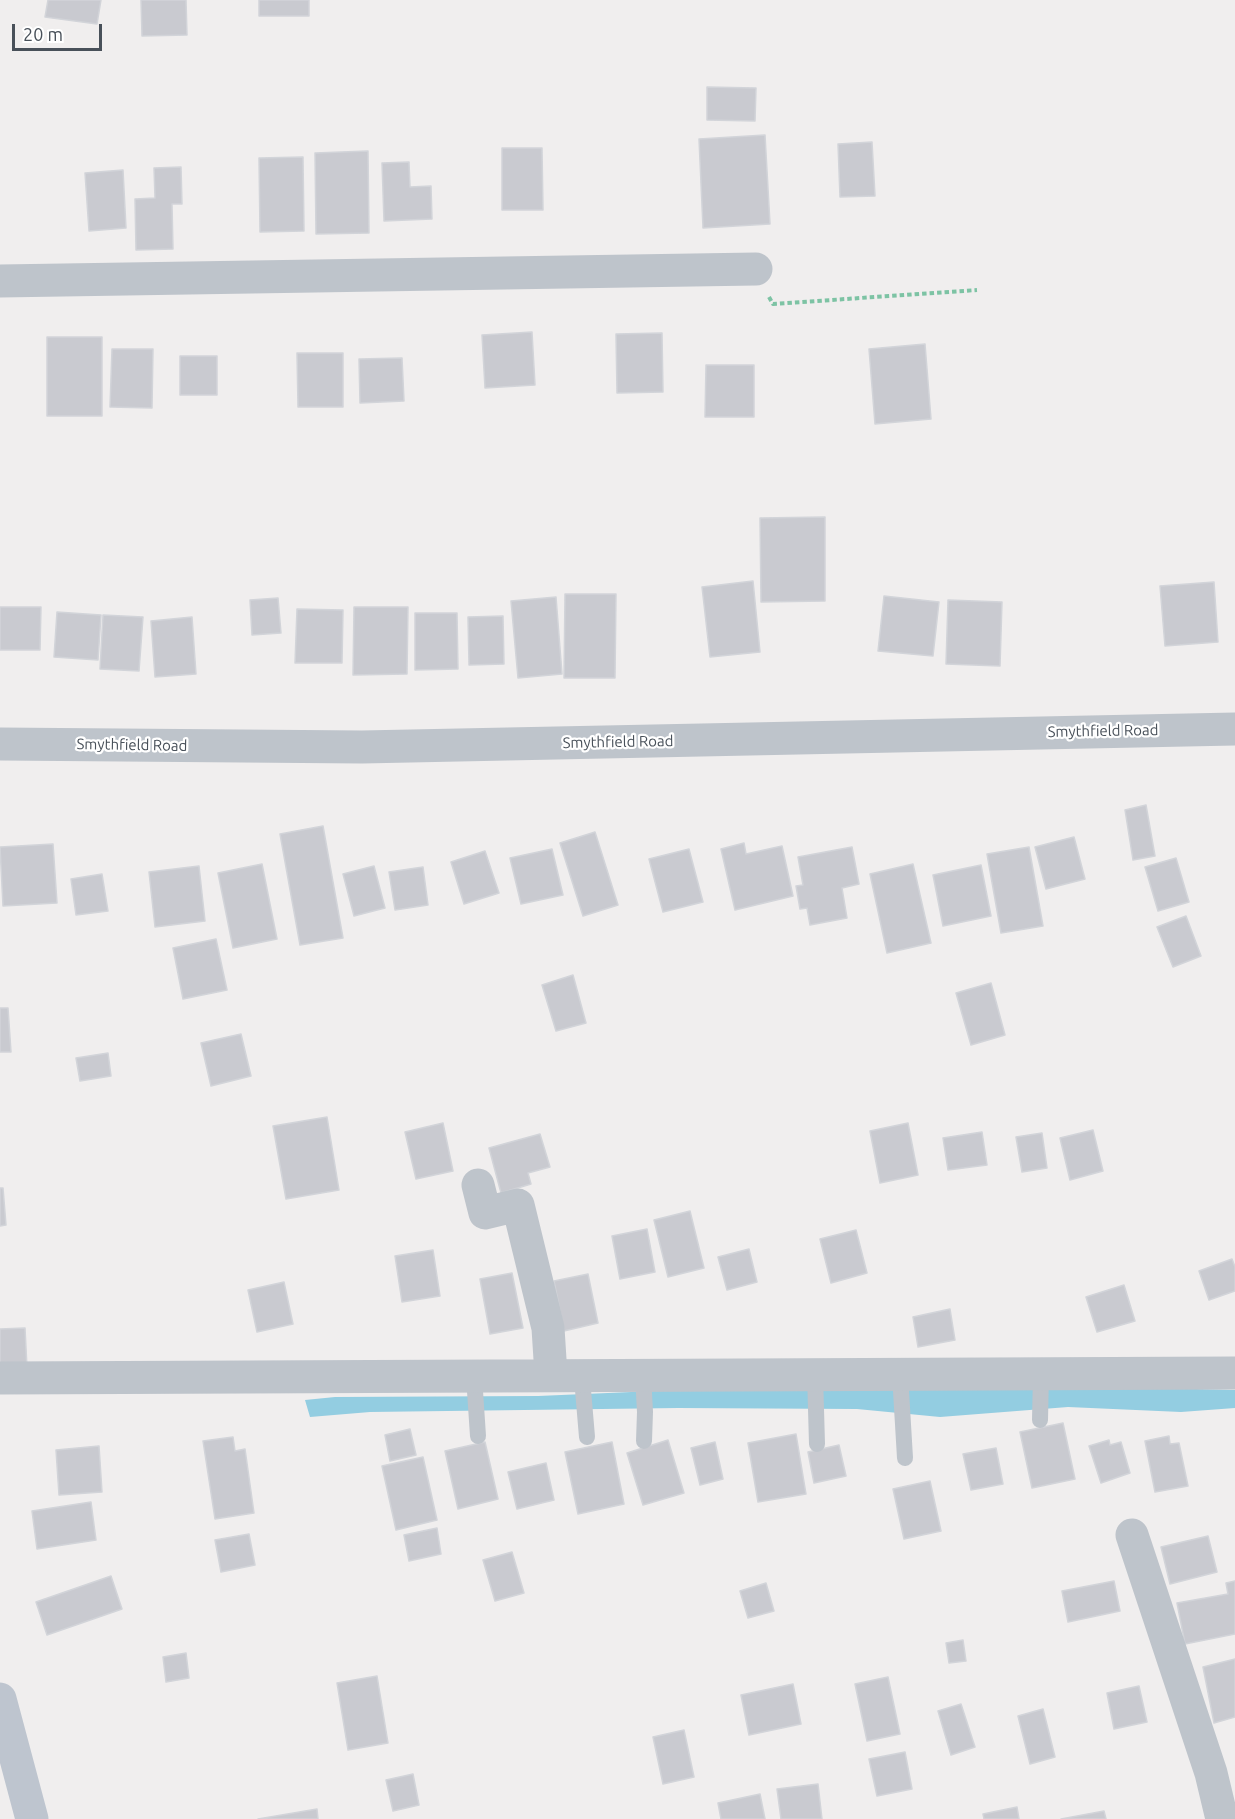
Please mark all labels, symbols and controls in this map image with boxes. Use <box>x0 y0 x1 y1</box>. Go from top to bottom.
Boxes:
scale bar <box>15 12 105 50</box>
text: 20 m <box>23 24 63 44</box>
street label: Smythfield Road <box>1047 721 1159 741</box>
street label: Smythfield Road <box>562 732 674 752</box>
street label: Smythfield Road <box>76 735 188 755</box>

